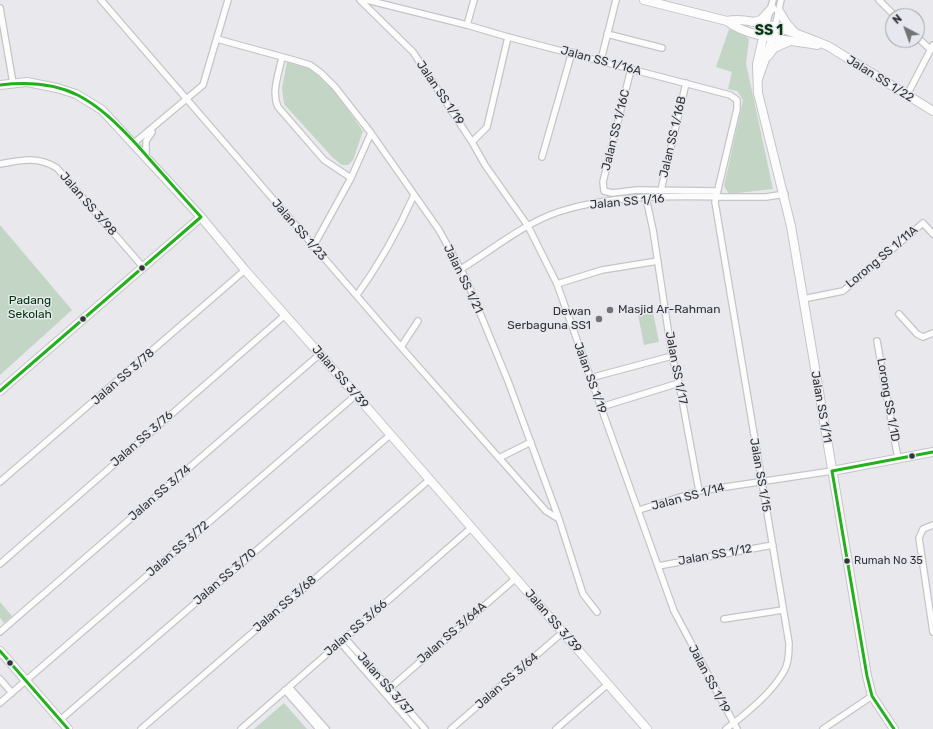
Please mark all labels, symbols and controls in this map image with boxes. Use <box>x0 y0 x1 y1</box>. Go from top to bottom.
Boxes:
north arrow <box>885 8 925 48</box>
text: N <box>890 12 905 27</box>
district label: SS 1 <box>755 23 783 39</box>
street label: Jalan SS 1/16A <box>559 43 643 79</box>
street label: Jalan SS 1/22 <box>844 53 916 105</box>
street label: Jalan SS 1/19 <box>413 58 467 128</box>
street label: Jalan SS 1/16C <box>599 88 633 172</box>
street label: Jalan SS 1/16B <box>657 95 689 179</box>
street label: Jalan SS 3/98 <box>57 169 119 239</box>
street label: Jalan SS 1/16 <box>589 192 665 212</box>
street label: Jalan SS 1/23 <box>268 196 330 264</box>
street label: Lorong SS 1/11A <box>843 223 921 291</box>
street label: Jalan SS 1/21 <box>440 242 486 316</box>
unlabelled marker <box>137 263 147 273</box>
park label: Padang Sekolah <box>8 294 52 322</box>
place label: Masjid Ar-Rahman <box>618 303 721 317</box>
place label: Dewan Serbaguna SS1 <box>507 305 591 333</box>
marker: Masjid Ar-Rahman <box>605 305 615 315</box>
unlabelled marker <box>78 314 88 324</box>
marker: Dewan Serbaguna SS1 <box>594 314 604 324</box>
street label: Jalan SS 1/17 <box>662 330 690 406</box>
street label: Jalan SS 1/19 <box>570 340 610 416</box>
street label: Jalan SS 3/39 <box>309 342 371 412</box>
street label: Jalan SS 3/78 <box>89 346 157 408</box>
street label: Lorong SS 1/1D <box>874 357 902 443</box>
street label: Jalan SS 1/11 <box>808 370 834 444</box>
street label: Jalan SS 3/76 <box>108 408 176 470</box>
street label: Jalan SS 1/15 <box>746 437 774 513</box>
unlabelled marker <box>907 451 917 461</box>
street label: Jalan SS 3/74 <box>126 462 194 524</box>
street label: Jalan SS 1/14 <box>650 480 726 514</box>
street label: Jalan SS 3/72 <box>144 518 212 580</box>
street label: Jalan SS 1/12 <box>677 541 753 569</box>
street label: Jalan SS 3/70 <box>191 546 259 608</box>
place label: Rumah No 35 <box>854 554 923 568</box>
marker: Rumah No 35 <box>842 556 852 566</box>
street label: Jalan SS 3/68 <box>250 573 320 635</box>
street label: Jalan SS 3/39 <box>522 586 584 656</box>
street label: Jalan SS 3/66 <box>322 597 390 659</box>
street label: Jalan SS 3/64A <box>415 599 489 667</box>
street label: Jalan SS 1/19 <box>685 643 733 715</box>
street label: Jalan SS 3/37 <box>354 650 416 718</box>
street label: Jalan SS 3/64 <box>473 650 541 712</box>
unlabelled marker <box>5 658 15 668</box>

